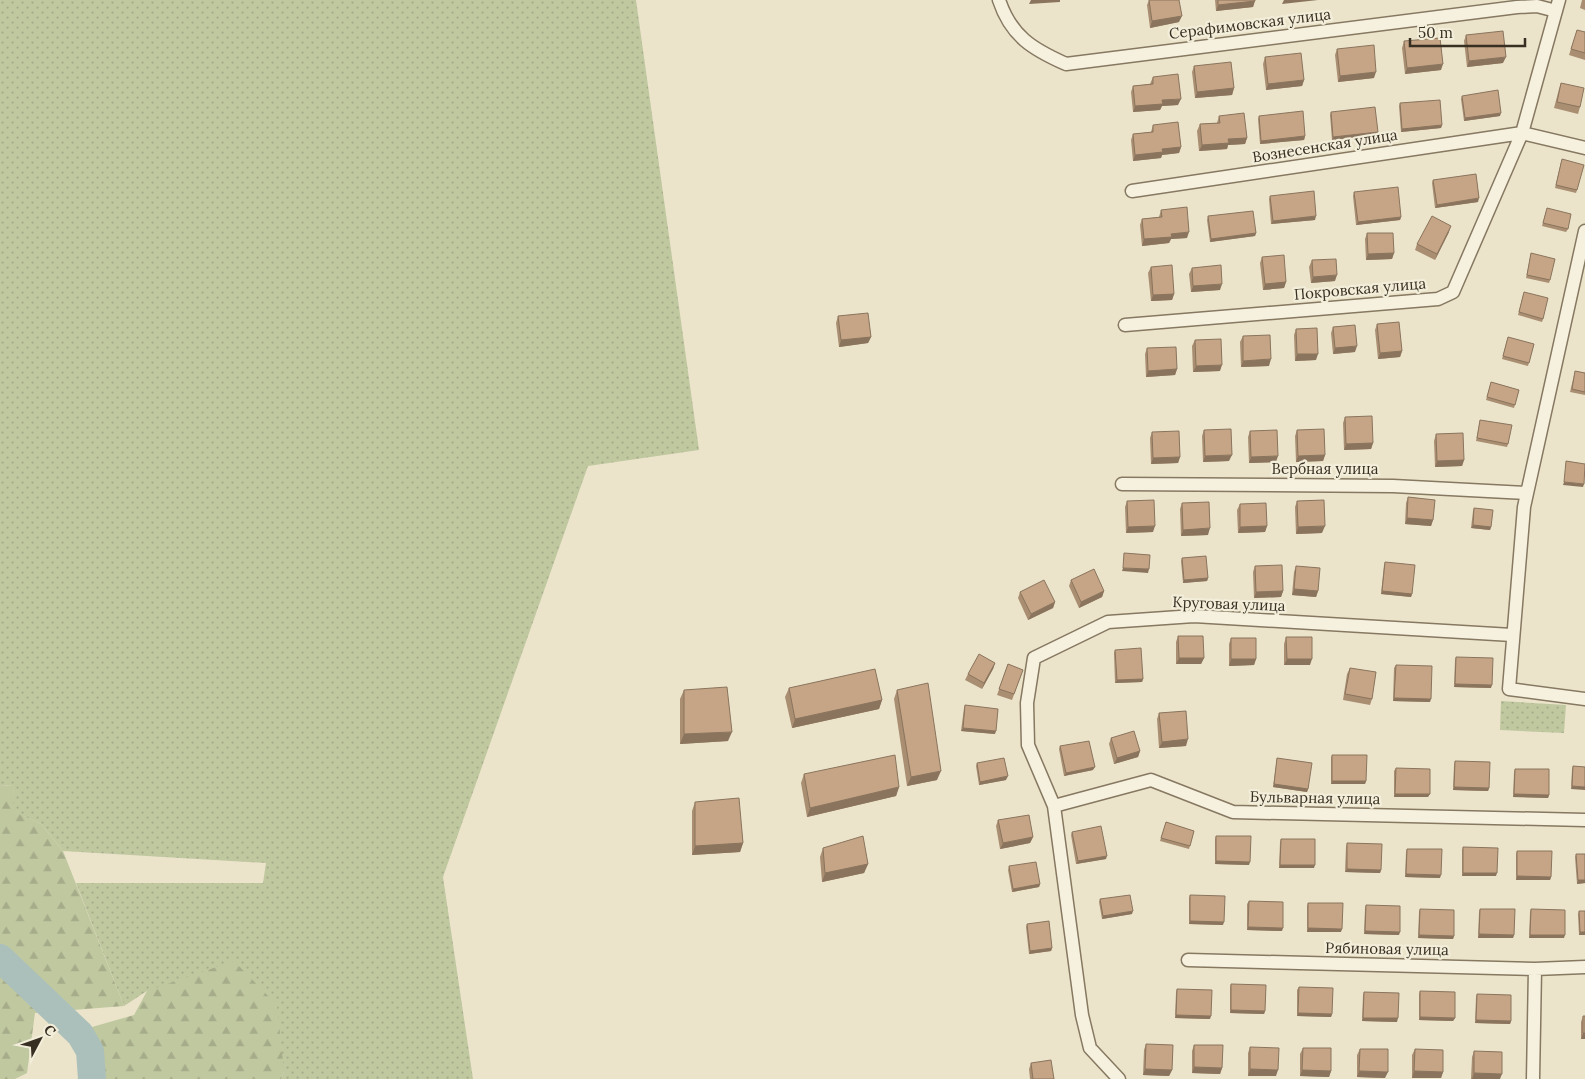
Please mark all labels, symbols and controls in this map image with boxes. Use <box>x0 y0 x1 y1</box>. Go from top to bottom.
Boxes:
street label: Серафимовская улица <box>1168 4 1332 43</box>
scale bar <box>1410 15 1525 47</box>
text: 50 m <box>1418 23 1453 42</box>
street label: Вознесенская улица <box>1251 125 1399 166</box>
street label: Покровская улица <box>1293 273 1427 304</box>
street label: Вербная улица <box>1272 459 1379 478</box>
street label: Круговая улица <box>1172 592 1286 615</box>
street label: Бульварная улица <box>1250 787 1381 808</box>
street label: Рябиновая улица <box>1325 938 1449 959</box>
north arrow <box>15 1014 65 1064</box>
text: С <box>40 1021 60 1040</box>

